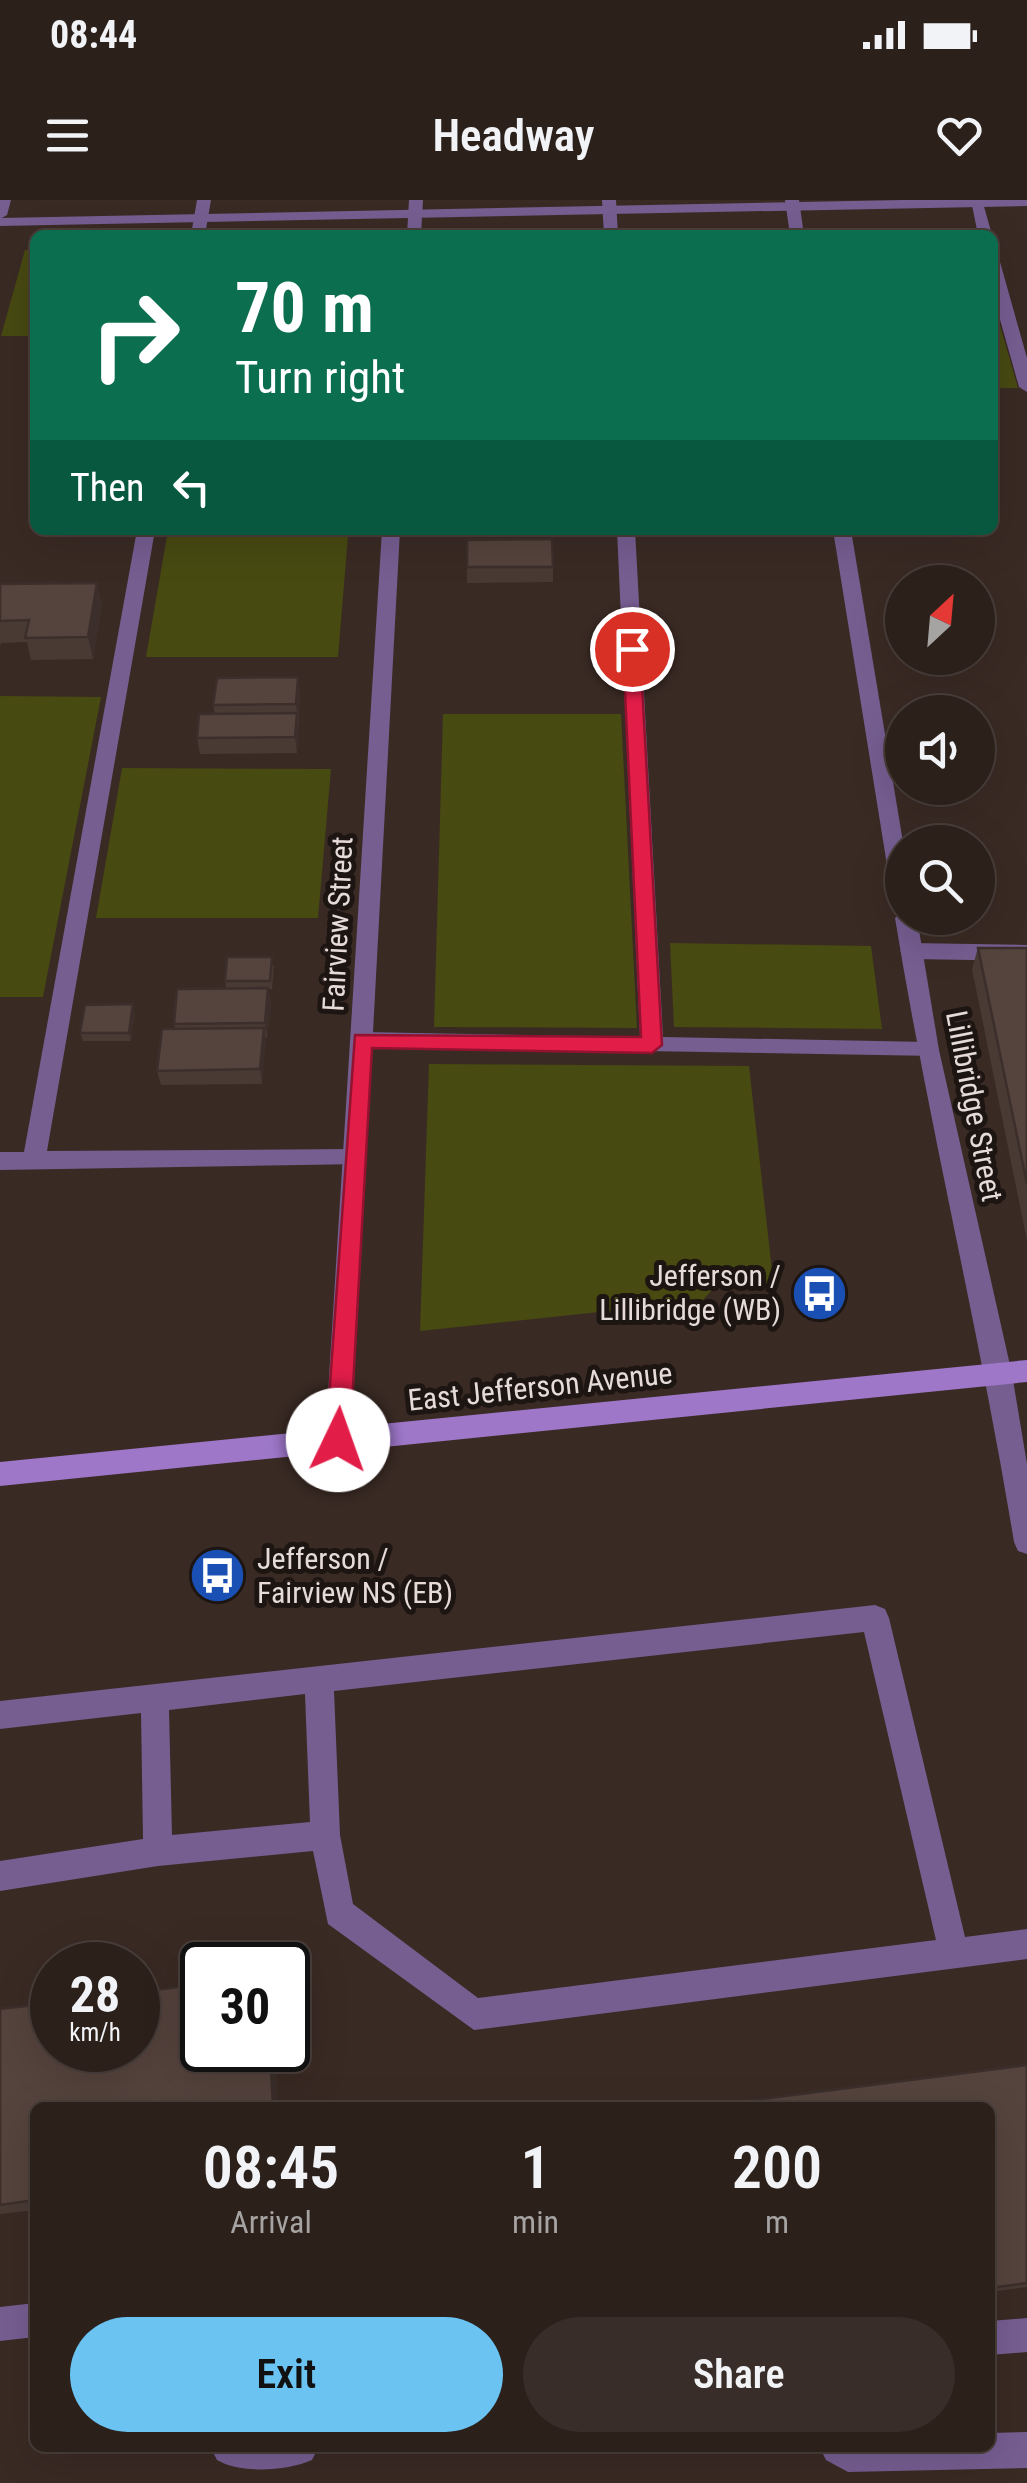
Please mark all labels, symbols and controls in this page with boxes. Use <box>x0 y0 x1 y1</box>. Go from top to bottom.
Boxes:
text: 08:44 <box>50 13 137 57</box>
icon: menu <box>40 108 95 163</box>
icon: heart <box>932 108 987 163</box>
text: Headway <box>432 109 595 162</box>
text: 70 m <box>235 267 374 349</box>
icon: right <box>70 270 200 400</box>
text: Turn right <box>235 351 405 404</box>
icon: left <box>164 460 219 515</box>
text: Then <box>70 466 144 510</box>
north arrow <box>885 565 995 675</box>
map controls <box>885 565 995 935</box>
pin <box>590 607 675 692</box>
icon: arrive <box>605 622 660 677</box>
button: sound <box>885 695 995 805</box>
button: search <box>885 825 995 935</box>
street label: Fairview Street <box>315 836 360 1012</box>
street label: Lillibridge Street <box>939 1008 1010 1204</box>
place label: Jefferson / Lillibridge (WB) <box>599 1258 781 1327</box>
bus stop icon: Jefferson / Lillibridge (WB) <box>790 1263 850 1323</box>
street label: East Jefferson Avenue <box>406 1355 674 1418</box>
position arrow <box>286 1388 390 1492</box>
place label: Jefferson / Fairview NS (EB) <box>257 1541 453 1610</box>
bus stop icon: Jefferson / Fairview NS (EB) <box>188 1546 248 1606</box>
speed limit sign: 30 <box>180 1942 310 2072</box>
text: 28 <box>70 1966 120 2024</box>
text: km/h <box>69 2018 121 2047</box>
text: 08:45 <box>203 2132 339 2203</box>
text: 1 <box>520 2132 551 2203</box>
text: 200 <box>732 2132 822 2203</box>
text: Arrival <box>230 2203 312 2241</box>
text: min <box>512 2203 559 2241</box>
text: m <box>765 2203 789 2241</box>
button: Exit <box>70 2317 503 2432</box>
button: Share <box>523 2317 955 2432</box>

